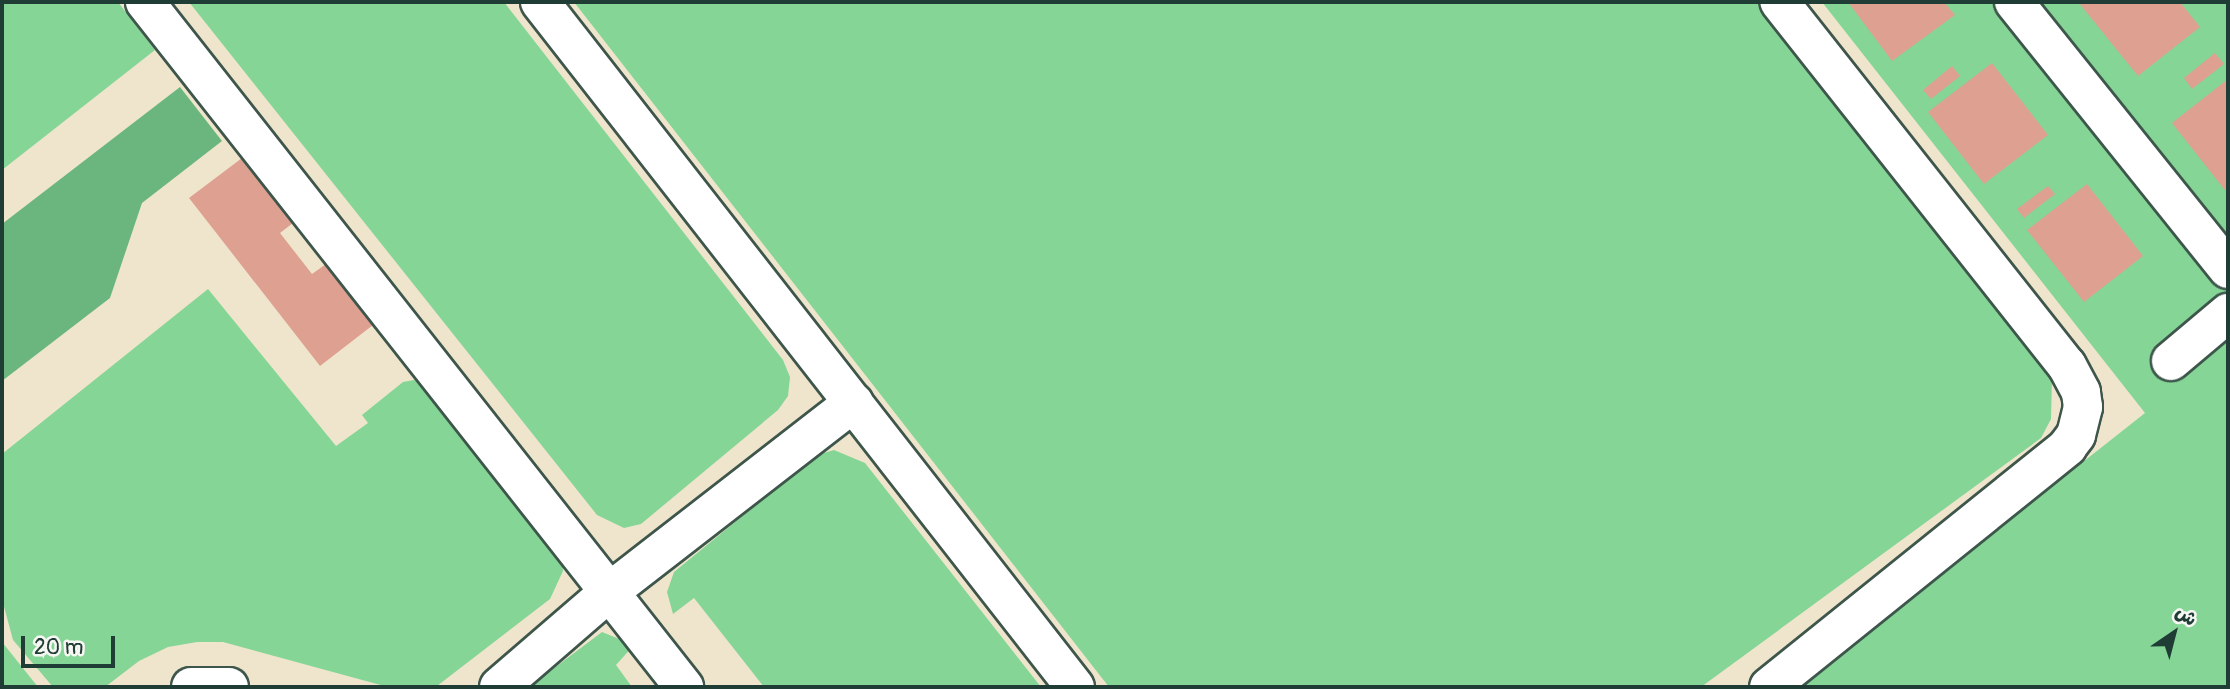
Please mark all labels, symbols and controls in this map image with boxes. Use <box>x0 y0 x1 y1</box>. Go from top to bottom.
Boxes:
north arrow <box>2139 598 2209 668</box>
text: ش <box>2171 600 2201 632</box>
scale bar <box>24 622 119 666</box>
text: 20 m <box>34 634 83 661</box>

